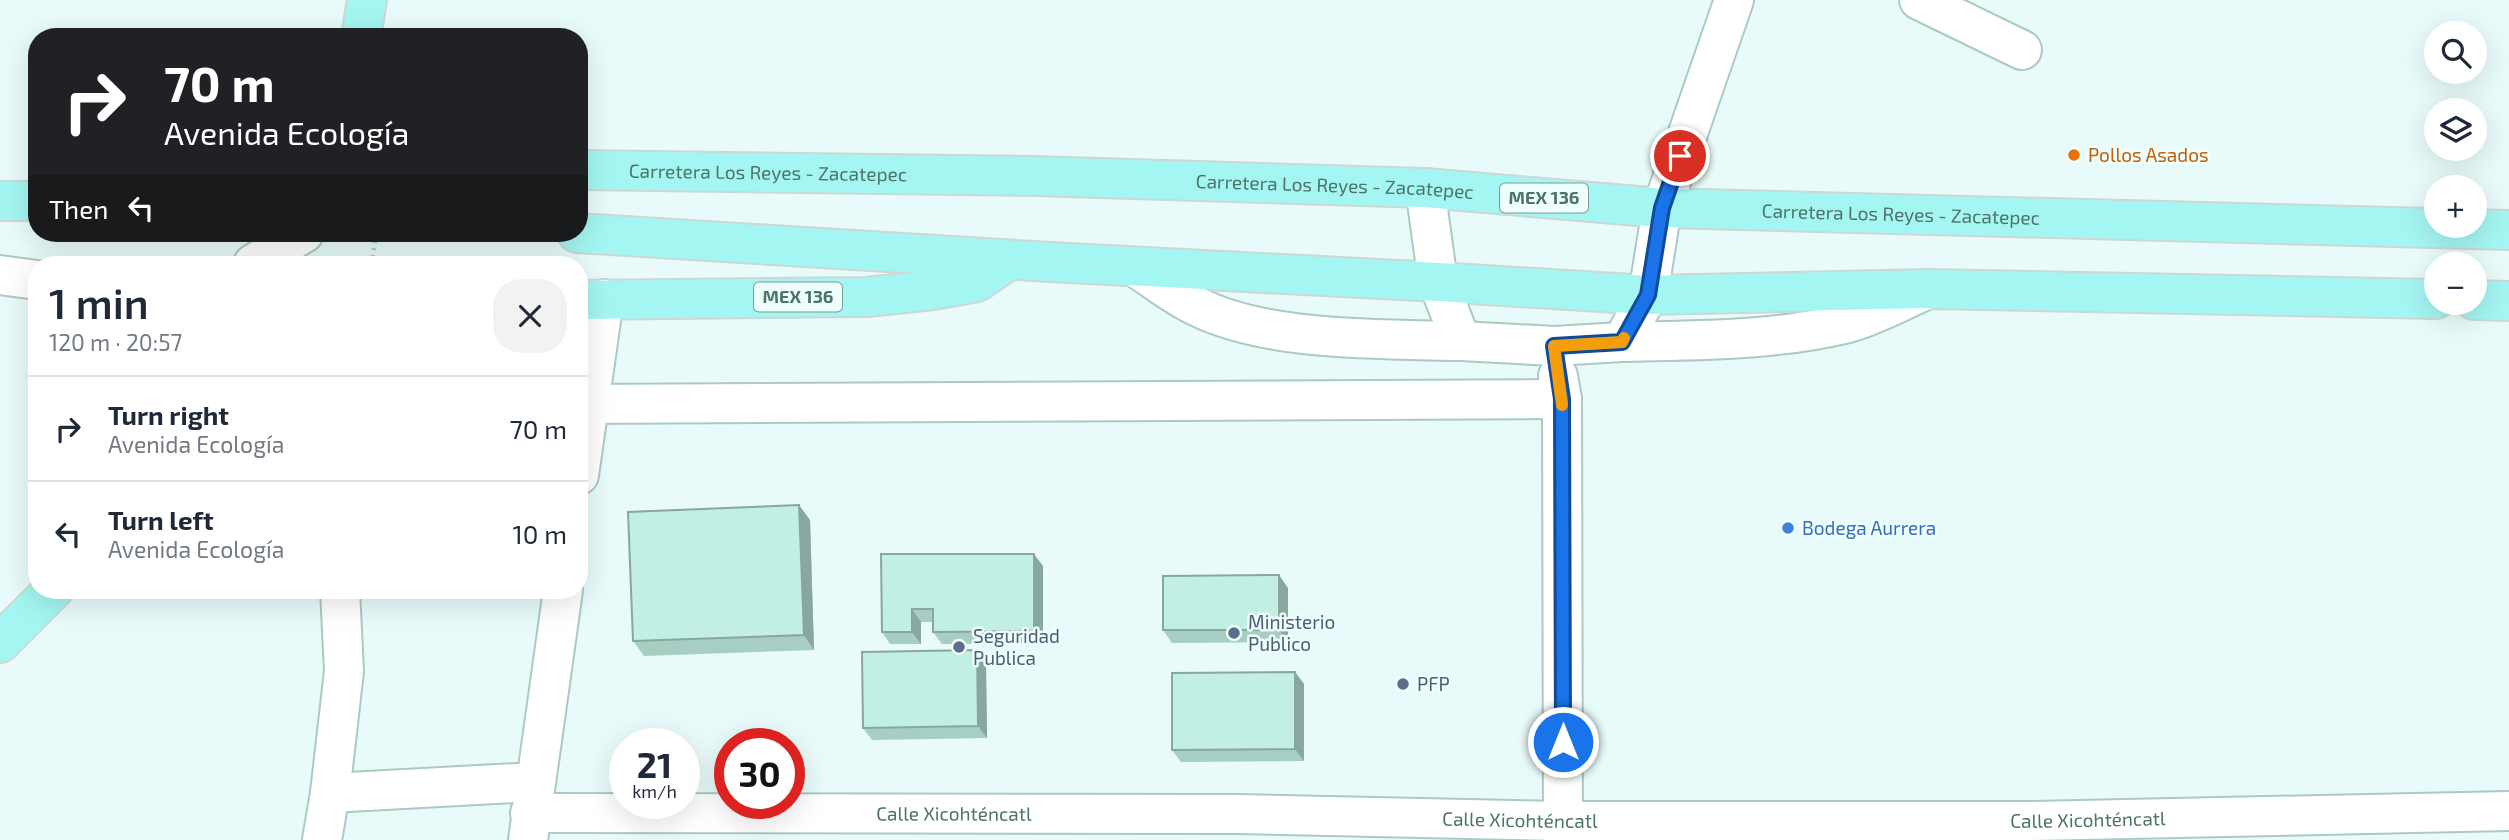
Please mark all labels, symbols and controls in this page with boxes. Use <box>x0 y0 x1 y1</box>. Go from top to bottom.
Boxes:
map controls <box>2424 21 2487 315</box>
button: search <box>2424 21 2487 84</box>
text: 70 m <box>164 53 275 112</box>
icon: right <box>49 56 140 147</box>
button: layers <box>2424 98 2487 161</box>
text: Avenida Ecología <box>164 113 409 151</box>
pin <box>1650 126 1710 186</box>
icon: arrive <box>1661 137 1699 175</box>
place label: Pollos Asados <box>2088 143 2209 166</box>
marker: Pollos Asados <box>2066 147 2082 163</box>
street label: Carretera Los Reyes - Zacatepec <box>629 159 907 185</box>
street label: Carretera Los Reyes - Zacatepec <box>1195 169 1475 203</box>
button: + <box>2424 175 2487 238</box>
road number: MEX 136 <box>1500 183 1588 212</box>
icon: left <box>122 189 160 227</box>
text: Then <box>49 193 108 224</box>
street label: Carretera Los Reyes - Zacatepec <box>1761 199 2040 229</box>
button: − <box>2424 252 2487 315</box>
text: 1 min <box>49 277 149 327</box>
button: close <box>493 279 567 353</box>
road number: MEX 136 <box>754 282 842 312</box>
text: 120 m · 20:57 <box>49 328 182 356</box>
text: Turn right <box>108 399 229 430</box>
icon: right <box>49 410 87 448</box>
text: 70 m <box>509 413 567 444</box>
text: Avenida Ecología <box>108 430 284 458</box>
text: Turn left <box>108 504 214 535</box>
icon: left <box>49 515 87 553</box>
place label: Bodega Aurrera <box>1802 516 1936 539</box>
text: 10 m <box>512 518 567 549</box>
marker: Bodega Aurrera <box>1780 520 1796 536</box>
text: Avenida Ecología <box>108 535 284 563</box>
place label: Ministerio Publico <box>1248 610 1335 655</box>
place label: Seguridad Publica <box>973 624 1060 669</box>
marker: Ministerio Publico <box>1226 625 1242 641</box>
marker: Seguridad Publica <box>951 639 967 655</box>
place label: PFP <box>1417 672 1450 695</box>
marker: PFP <box>1395 676 1411 692</box>
position arrow <box>1526 705 1600 779</box>
speed limit sign: 30 <box>714 728 805 819</box>
text: 21 <box>637 743 672 785</box>
text: km/h <box>632 780 677 802</box>
street label: Calle Xicohténcatl <box>876 801 1032 825</box>
street label: Calle Xicohténcatl <box>1442 806 1598 832</box>
street label: Calle Xicohténcatl <box>2010 806 2166 832</box>

